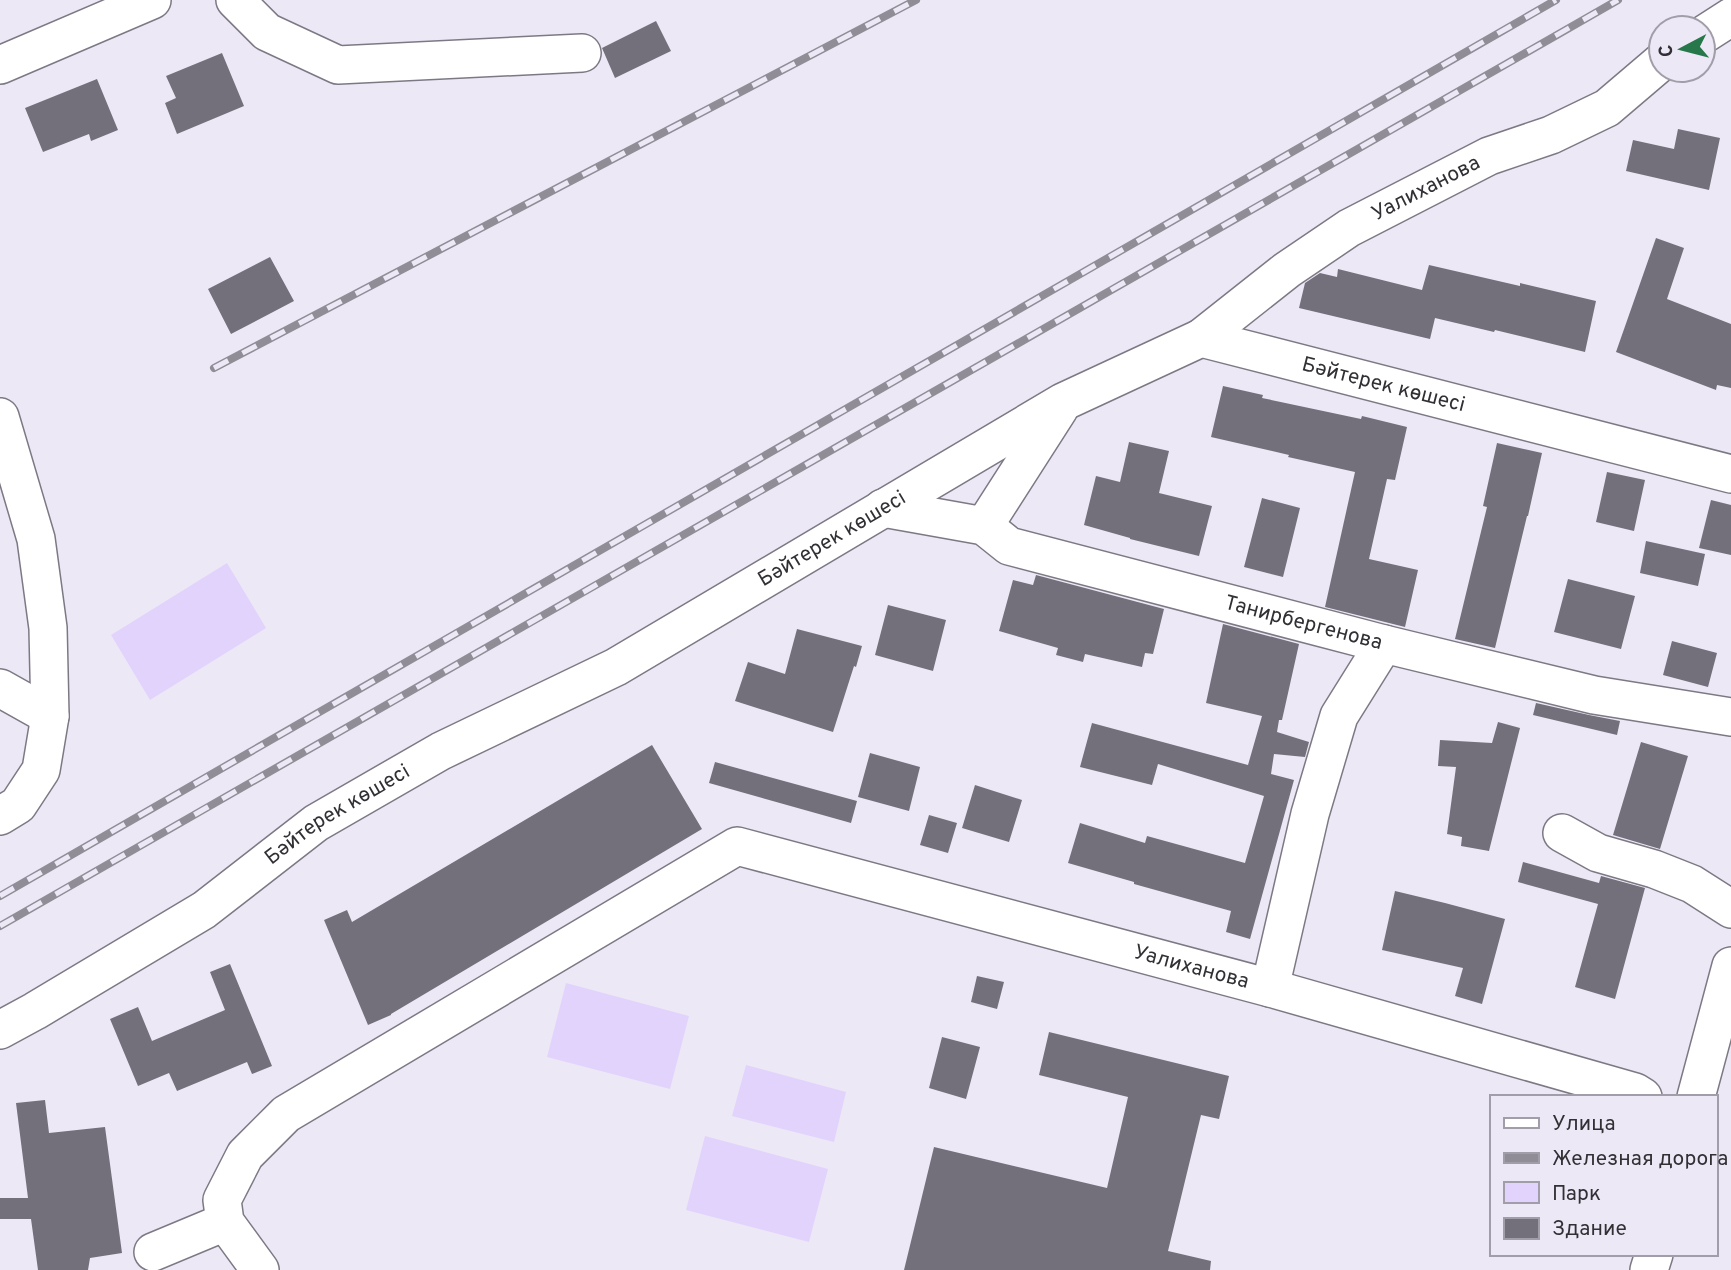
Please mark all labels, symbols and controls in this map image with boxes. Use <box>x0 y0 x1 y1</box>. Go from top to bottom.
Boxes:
north arrow <box>1647 14 1717 84</box>
text: С <box>1654 43 1680 58</box>
street label: Уалиханова <box>1367 149 1485 228</box>
street label: Бәйтерек көшесі <box>1299 351 1468 419</box>
street label: Бәйтерек көшесі <box>753 485 911 593</box>
street label: Танирбергенова <box>1222 589 1385 657</box>
street label: Бәйтерек көшесі <box>259 758 415 871</box>
street label: Уалиханова <box>1131 939 1252 995</box>
legend <box>1490 1095 1717 1256</box>
text: Улица <box>1552 1111 1616 1138</box>
text: Железная дорога <box>1552 1146 1728 1173</box>
text: Парк <box>1552 1181 1601 1208</box>
text: Здание <box>1552 1216 1627 1243</box>

